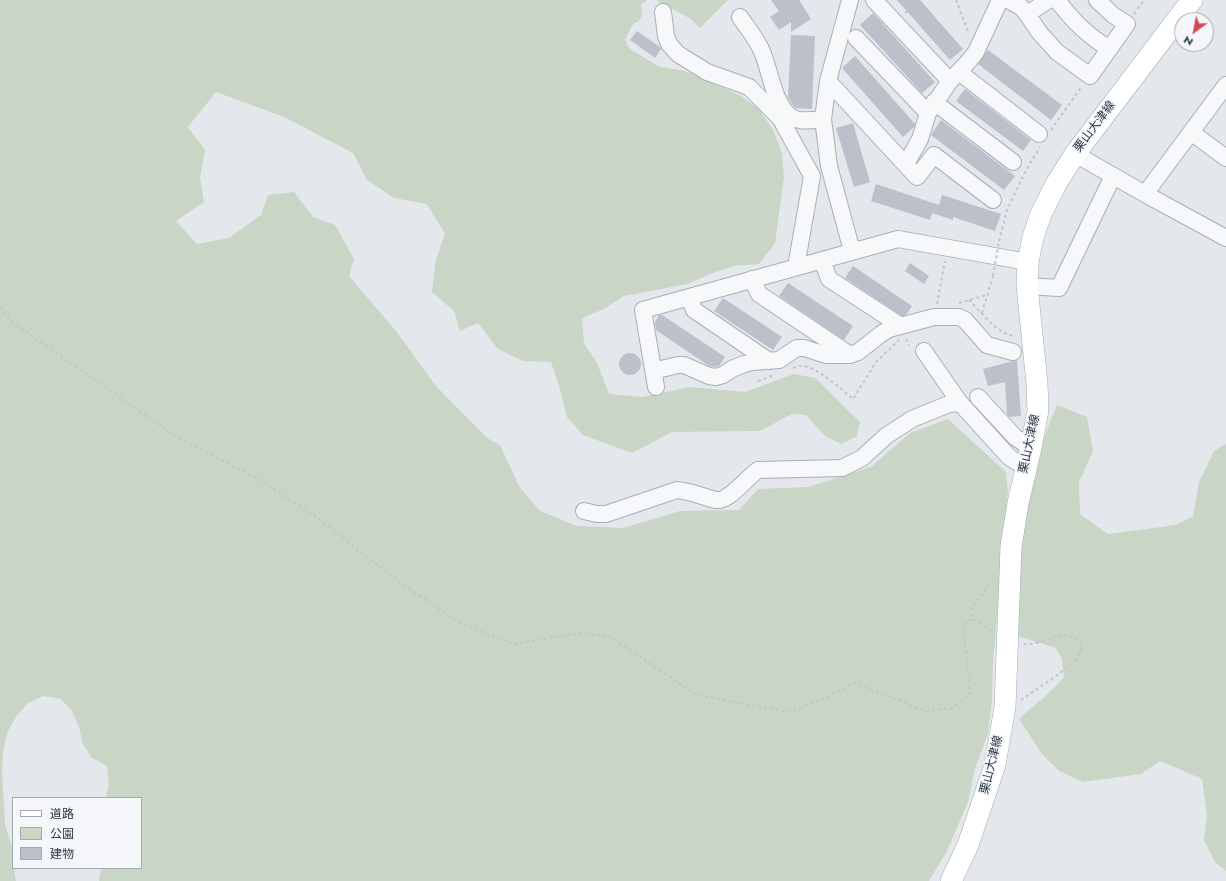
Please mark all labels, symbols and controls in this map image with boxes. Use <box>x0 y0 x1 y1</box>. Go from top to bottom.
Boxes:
north arrow <box>1174 12 1214 52</box>
text: N <box>1180 32 1196 50</box>
street label: 栗山大津線 <box>1071 99 1119 155</box>
street label: 栗山大津線 <box>1017 413 1043 475</box>
street label: 栗山大津線 <box>978 734 1006 796</box>
legend <box>12 797 142 869</box>
text: 道路 <box>50 805 74 823</box>
text: 公園 <box>50 825 74 843</box>
text: 建物 <box>50 845 74 863</box>

